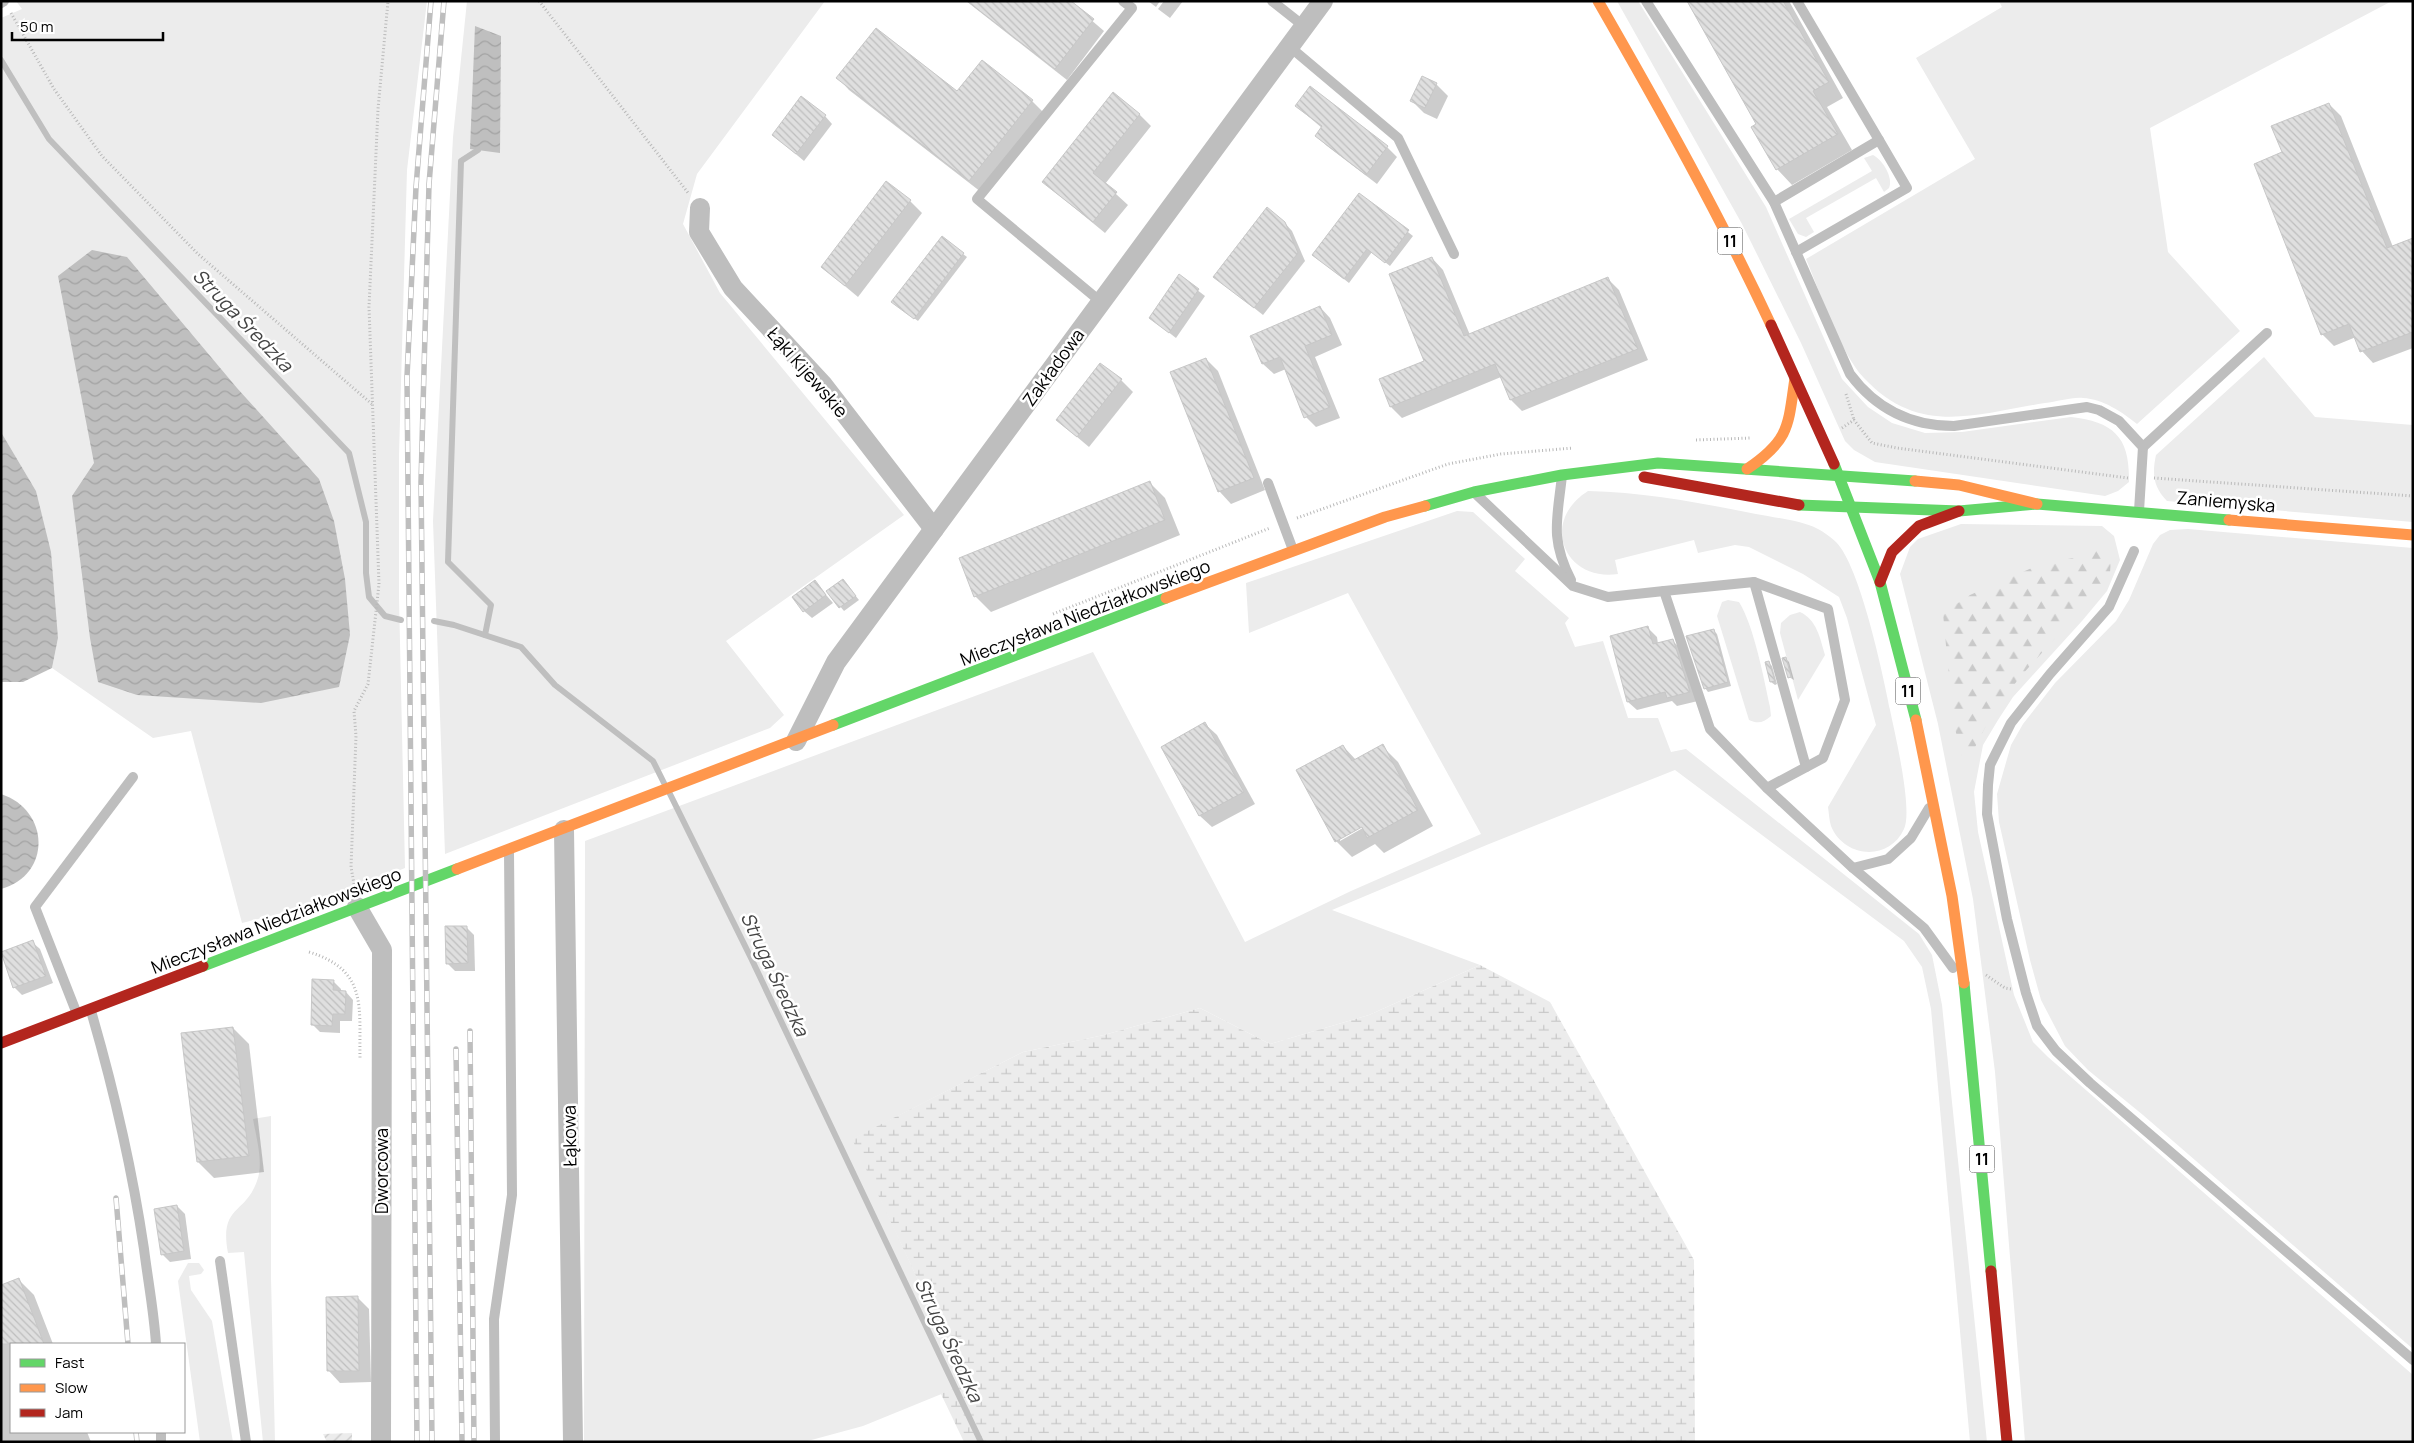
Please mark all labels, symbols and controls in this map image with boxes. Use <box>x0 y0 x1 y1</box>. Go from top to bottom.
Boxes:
scale bar <box>12 10 164 42</box>
text: 50 m <box>20 16 54 37</box>
road number: 11 <box>1718 228 1742 255</box>
water label: Struga Średzka <box>187 263 300 378</box>
street label: Łąki Kijewskie <box>762 322 854 422</box>
street label: Zakładowa <box>1017 323 1089 411</box>
street label: Zaniemyska <box>2176 485 2276 517</box>
street label: Mieczysława Niedziałkowskiego <box>957 553 1213 671</box>
road number: 11 <box>1896 678 1920 704</box>
street label: Mieczysława Niedziałkowskiego <box>148 861 404 979</box>
water label: Struga Średzka <box>735 908 816 1041</box>
street label: Łąkowa <box>556 1105 582 1167</box>
street label: Dworcowa <box>369 1128 393 1214</box>
road number: 11 <box>1970 1146 1994 1172</box>
water label: Struga Średzka <box>909 1274 990 1407</box>
legend <box>10 1343 185 1433</box>
text: Fast <box>55 1352 84 1373</box>
text: Slow <box>55 1377 88 1398</box>
text: Jam <box>55 1402 83 1423</box>

